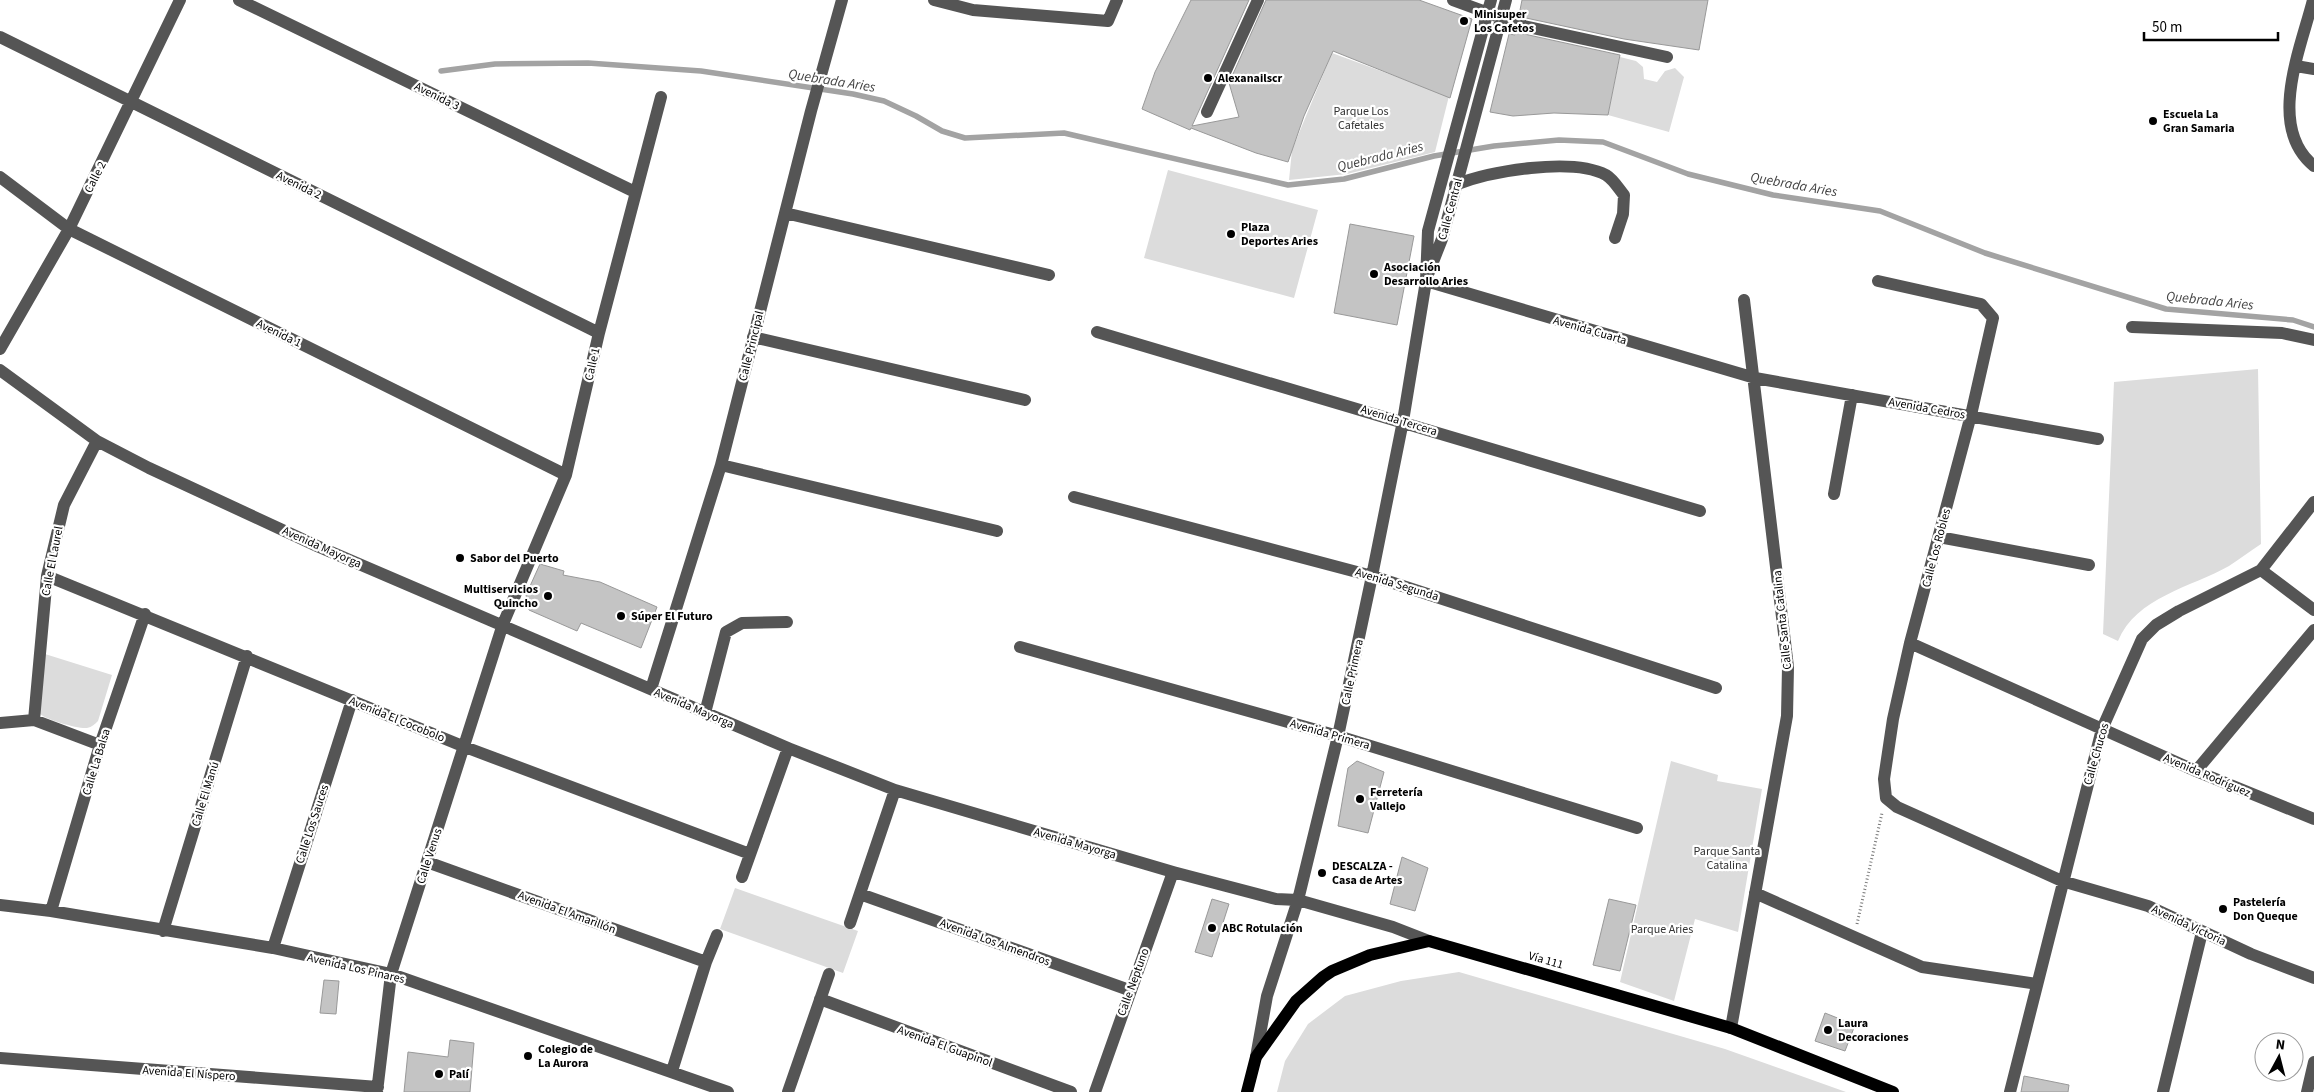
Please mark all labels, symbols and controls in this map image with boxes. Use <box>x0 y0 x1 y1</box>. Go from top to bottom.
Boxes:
place label: Minisuper Los Cafetos <box>1474 6 1534 37</box>
scale bar <box>2144 10 2278 42</box>
marker: Minisuper Los Cafetos <box>1458 15 1470 27</box>
text: 50 m <box>2152 17 2182 38</box>
water label: Quebrada Aries <box>787 64 877 98</box>
place label: Alexanailscr <box>1217 70 1283 87</box>
marker: Alexanailscr <box>1202 72 1214 84</box>
street label: Avenida 3 <box>411 78 462 115</box>
park label: Parque Los Cafetales <box>1333 103 1389 134</box>
place label: Escuela La Gran Samaria <box>2163 106 2235 137</box>
marker: Escuela La Gran Samaria <box>2147 115 2159 127</box>
water label: Quebrada Aries <box>1335 137 1426 177</box>
street label: Calle 2 <box>80 158 111 196</box>
street label: Avenida 2 <box>273 167 324 204</box>
water label: Quebrada Aries <box>1749 168 1839 203</box>
street label: Calle Central <box>1434 176 1467 242</box>
place label: Plaza Deportes Aries <box>1241 219 1318 250</box>
marker: Plaza Deportes Aries <box>1225 228 1237 240</box>
place label: Asociación Desarrollo Aries <box>1383 259 1468 290</box>
marker: Asociación Desarrollo Aries <box>1368 268 1380 280</box>
water label: Quebrada Aries <box>2165 286 2255 316</box>
street label: Calle Principal <box>735 309 768 383</box>
street label: Avenida Cuarta <box>1551 312 1629 349</box>
street label: Avenida 1 <box>253 315 304 352</box>
street label: Calle 1 <box>580 346 605 382</box>
street label: Avenida Cedros <box>1887 393 1967 424</box>
street label: Avenida Tercera <box>1358 401 1439 440</box>
street label: Calle Los Robles <box>1918 507 1955 589</box>
street label: Avenida Mayorga <box>279 522 364 573</box>
street label: Calle El Laurel <box>37 525 68 597</box>
place label: Sabor del Puerto <box>470 550 559 567</box>
marker: Sabor del Puerto <box>454 552 466 564</box>
street label: Avenida Segunda <box>1353 564 1441 605</box>
street label: Calle Santa Catalina <box>1769 569 1796 670</box>
place label: Multiservicios Quincho <box>464 581 538 612</box>
marker: Multiservicios Quincho <box>542 590 554 602</box>
place label: Súper El Futuro <box>631 608 713 625</box>
marker: Súper El Futuro <box>615 610 627 622</box>
street label: Calle Primera <box>1337 638 1368 707</box>
street label: Avenida Mayorga <box>651 684 736 733</box>
street label: Avenida El Cocobolo <box>346 692 447 746</box>
street label: Avenida Primera <box>1288 715 1372 754</box>
street label: Calle Chucos <box>2079 721 2113 787</box>
street label: Calle La Balsa <box>78 727 115 798</box>
street label: Avenida Rodríguez <box>2161 749 2253 801</box>
street label: Calle El Manú <box>188 760 223 829</box>
street label: Calle Los Sauces <box>292 782 333 866</box>
place label: Ferretería Vallejo <box>1369 784 1423 815</box>
marker: Ferretería Vallejo <box>1354 793 1366 805</box>
street label: Avenida Mayorga <box>1031 824 1118 863</box>
street label: Calle Venus <box>413 826 446 886</box>
park label: Parque Santa Catalina <box>1694 843 1760 874</box>
place label: DESCALZA - Casa de Artes <box>1332 858 1402 889</box>
marker: DESCALZA - Casa de Artes <box>1316 867 1328 879</box>
street label: Avenida El Amarillón <box>515 887 618 938</box>
place label: Pastelería Don Queque <box>2233 894 2298 925</box>
street label: Avenida Victoria <box>2149 901 2229 950</box>
marker: Pastelería Don Queque <box>2217 903 2229 915</box>
street label: Avenida Los Almendros <box>937 915 1052 970</box>
place label: ABC Rotulación <box>1221 920 1303 937</box>
park label: Parque Aries <box>1631 921 1693 938</box>
marker: ABC Rotulación <box>1206 922 1218 934</box>
street label: Calle Neptuno <box>1113 946 1154 1019</box>
street label: Vía 111 <box>1526 947 1565 974</box>
street label: Avenida Los Pinares <box>305 949 406 988</box>
place label: Laura Decoraciones <box>1838 1015 1909 1046</box>
street label: Avenida El Guapinol <box>895 1021 995 1072</box>
marker: Laura Decoraciones <box>1822 1024 1834 1036</box>
north arrow <box>2254 1032 2304 1082</box>
text: N <box>2275 1035 2286 1056</box>
place label: Colegio de La Aurora <box>538 1041 593 1072</box>
marker: Colegio de La Aurora <box>522 1050 534 1062</box>
street label: Avenida El Níspero <box>142 1062 236 1085</box>
place label: Palí <box>449 1066 470 1083</box>
marker: Palí <box>433 1068 445 1080</box>

